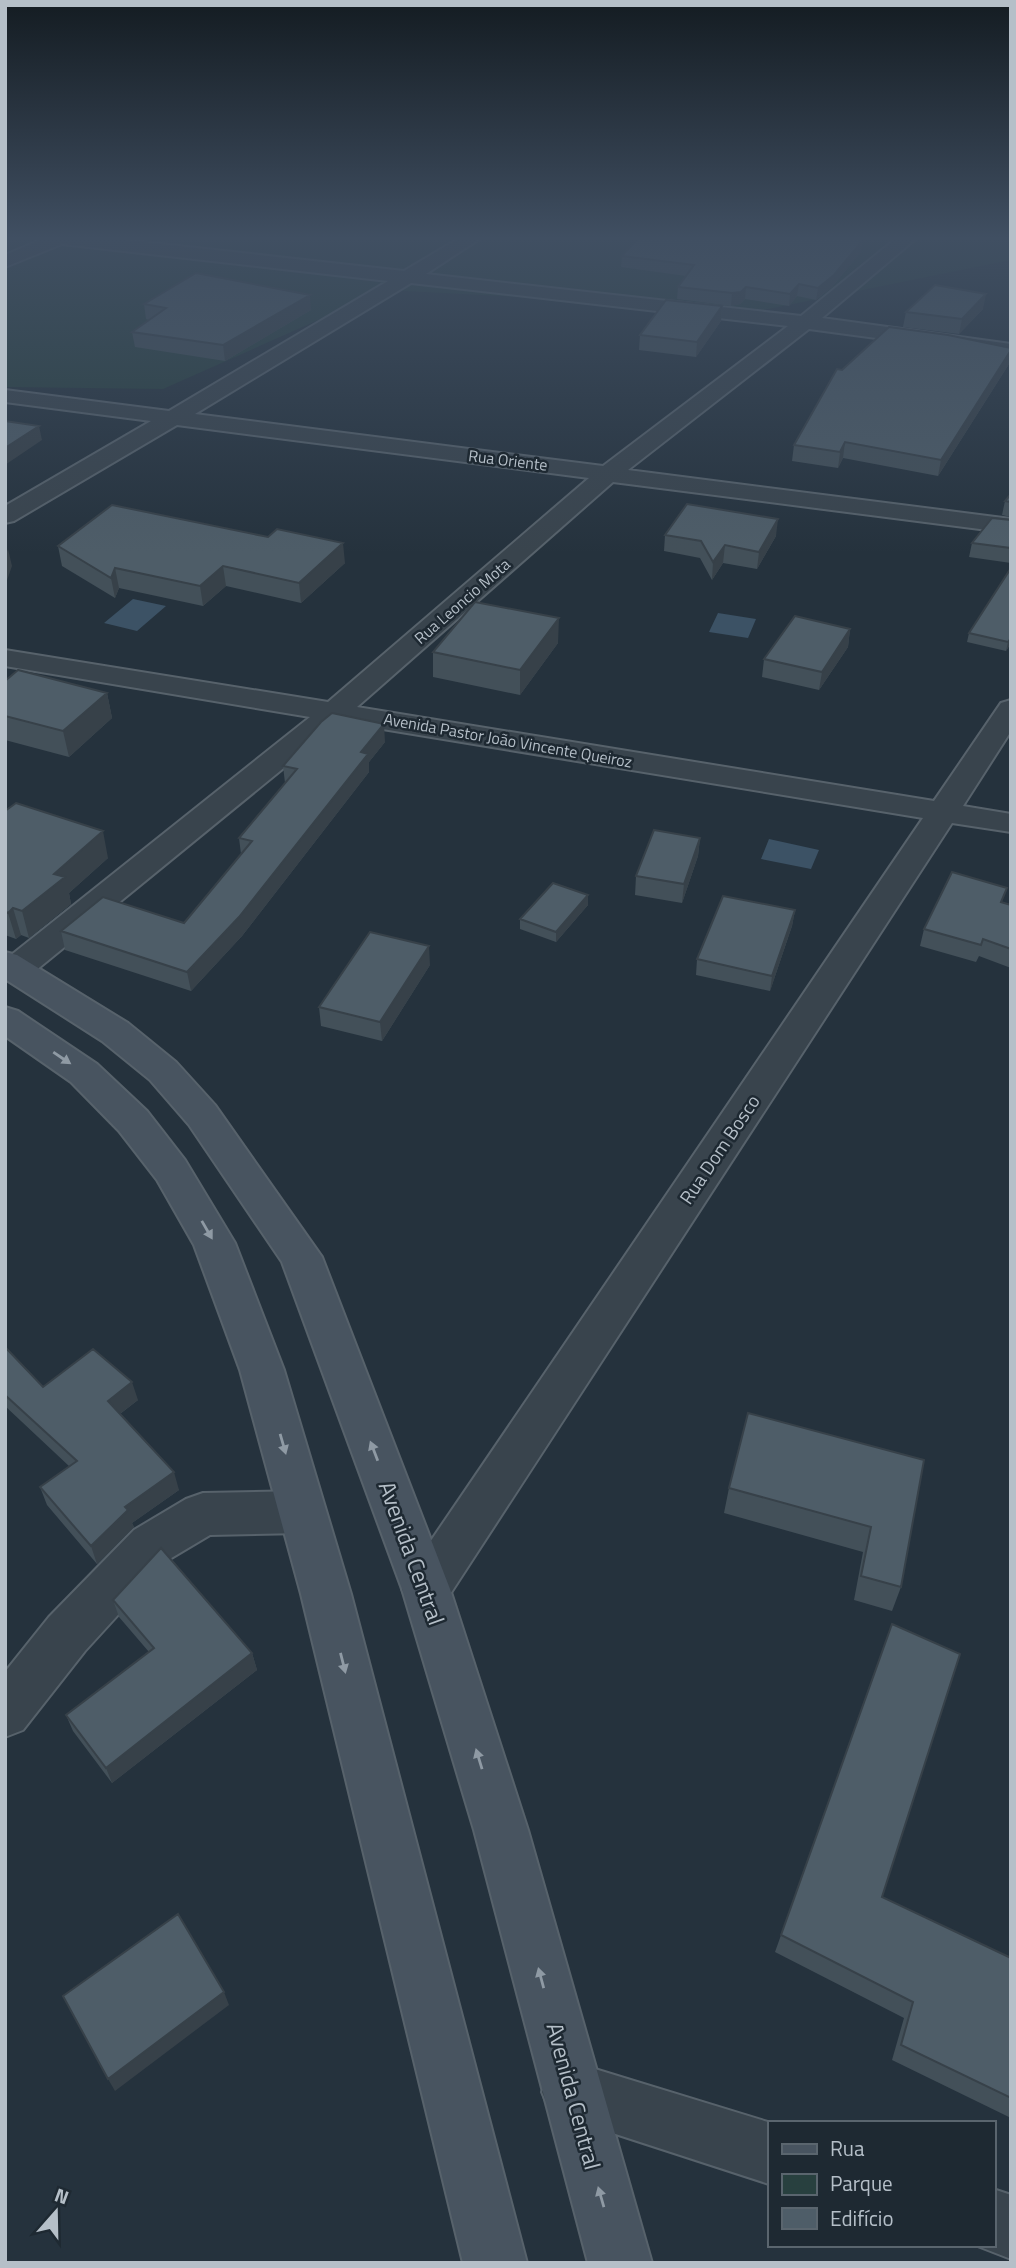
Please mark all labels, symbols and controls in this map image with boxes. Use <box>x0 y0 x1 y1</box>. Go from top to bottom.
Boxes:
street label: Rua Oriente <box>467 443 549 477</box>
street label: Rua Leoncio Mota <box>409 552 515 650</box>
street label: Avenida Pastor João Vincente Queiroz <box>382 706 634 774</box>
one-way arrow <box>52 1051 71 1064</box>
street label: Rua Dom Bosco <box>672 1088 766 1210</box>
one-way arrow <box>200 1220 212 1240</box>
one-way arrow <box>278 1434 288 1455</box>
one-way arrow <box>369 1440 380 1461</box>
street label: Avenida Central <box>370 1476 454 1630</box>
one-way arrow <box>338 1652 349 1674</box>
one-way arrow <box>474 1748 484 1769</box>
one-way arrow <box>535 1966 546 1988</box>
street label: Avenida Central <box>538 2019 610 2173</box>
legend <box>768 2121 995 2247</box>
text: Rua <box>830 2132 865 2164</box>
text: Parque <box>830 2167 893 2199</box>
north arrow <box>21 2177 91 2247</box>
text: N <box>51 2180 73 2211</box>
one-way arrow <box>596 2186 606 2207</box>
text: Edifício <box>830 2202 894 2234</box>

